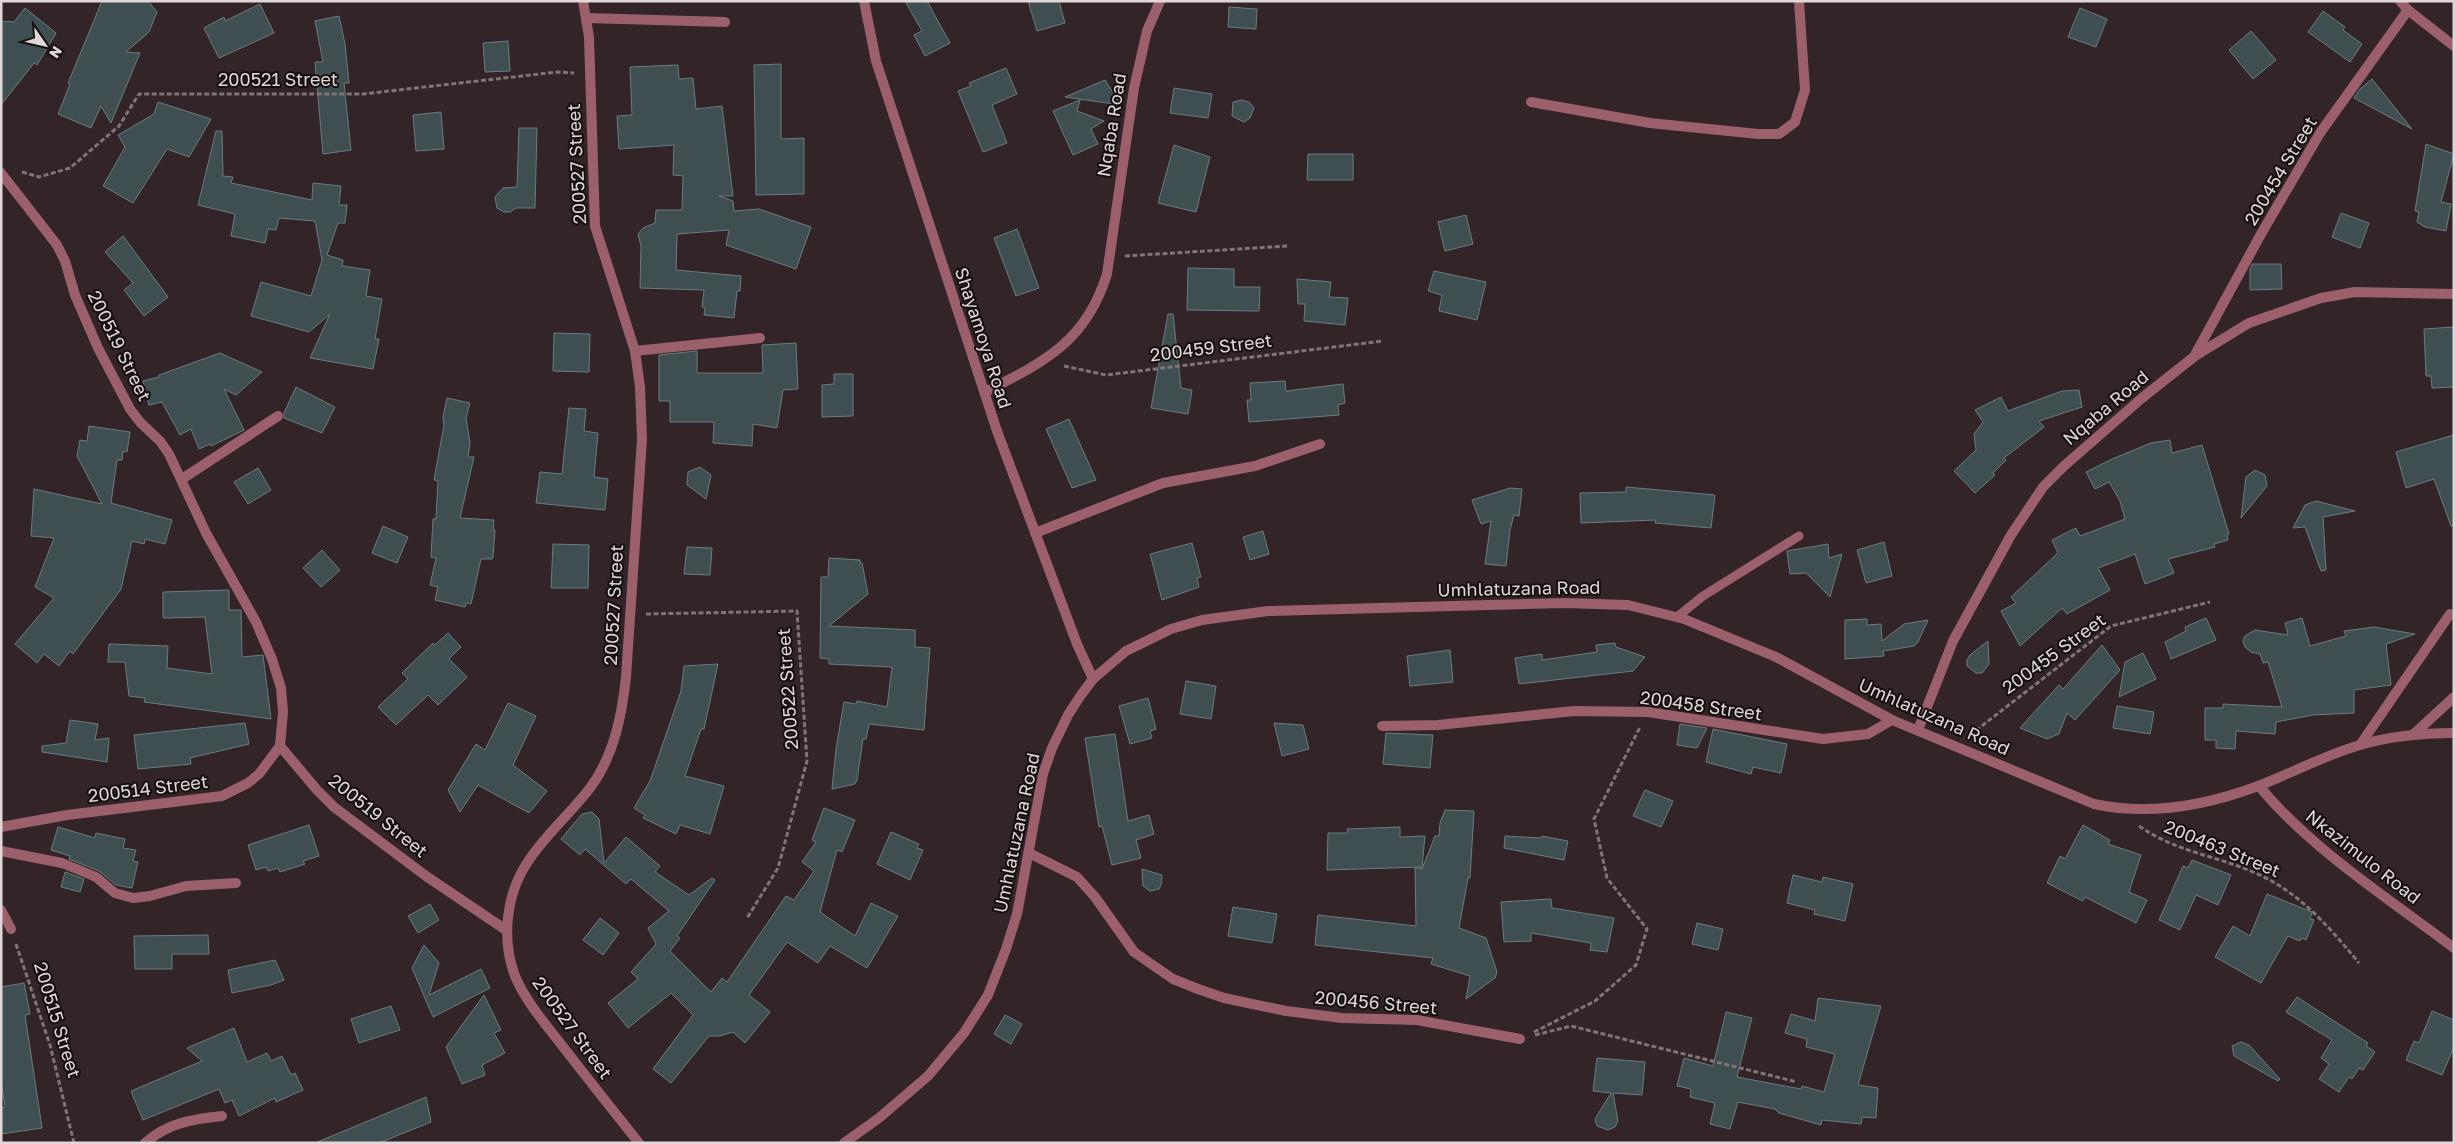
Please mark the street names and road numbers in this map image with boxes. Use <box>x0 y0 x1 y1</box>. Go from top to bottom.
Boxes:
street label: 200521 Street <box>218 68 338 90</box>
street label: Nqaba Road <box>1092 71 1130 178</box>
street label: 200527 Street <box>562 103 590 225</box>
street label: 200454 Street <box>2239 112 2321 229</box>
street label: Shayamoya Road <box>951 264 1017 411</box>
street label: 200519 Street <box>84 287 156 405</box>
street label: 200459 Street <box>1149 329 1273 365</box>
street label: Nqaba Road <box>2058 365 2153 449</box>
street label: 200527 Street <box>599 544 627 666</box>
street label: Umhlatuzana Road <box>1437 576 1601 600</box>
street label: 200455 Street <box>1997 608 2109 698</box>
street label: 200522 Street <box>772 628 802 751</box>
street label: Umhlatuzana Road <box>1855 673 2013 759</box>
street label: 200458 Street <box>1639 686 1764 724</box>
street label: Umhlatuzana Road <box>988 751 1044 915</box>
street label: 200519 Street <box>325 769 432 862</box>
street label: 200514 Street <box>87 770 209 806</box>
street label: Nkazimulo Road <box>2302 805 2425 908</box>
street label: 200463 Street <box>2161 815 2283 881</box>
street label: 200515 Street <box>30 959 86 1080</box>
street label: 200527 Street <box>528 972 617 1083</box>
street label: 200456 Street <box>1314 986 1438 1018</box>

